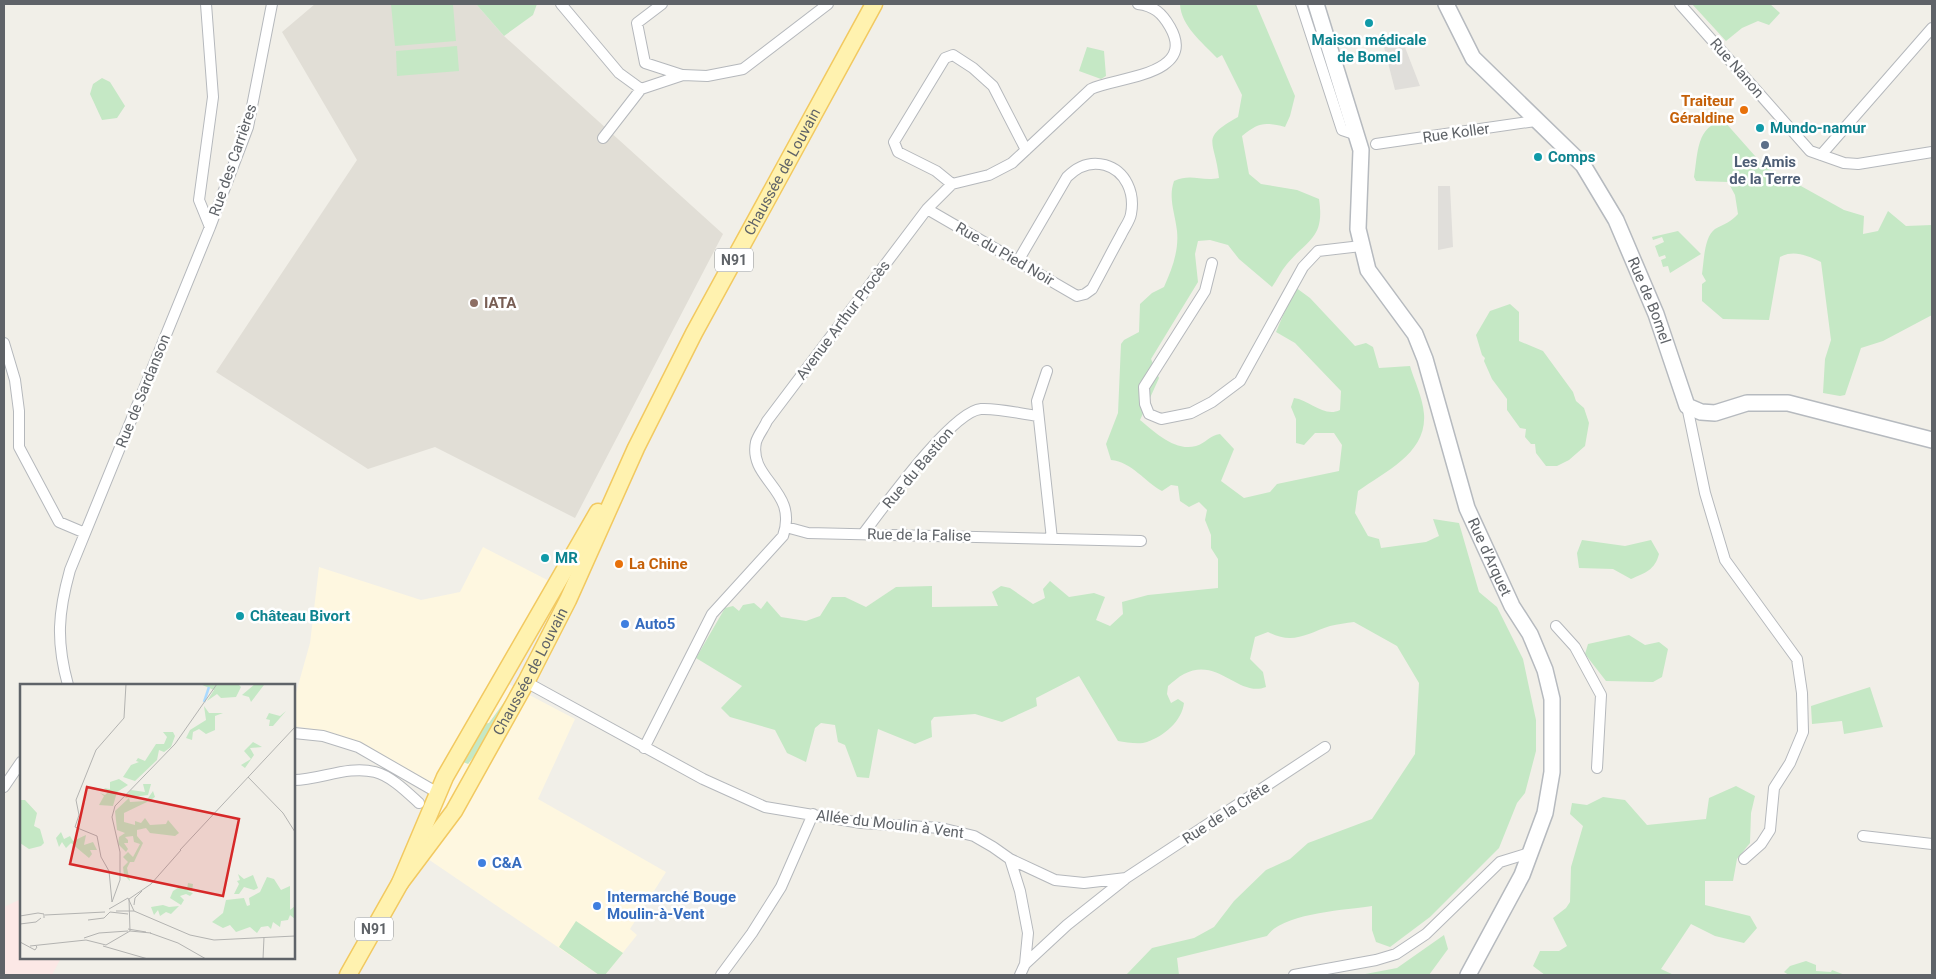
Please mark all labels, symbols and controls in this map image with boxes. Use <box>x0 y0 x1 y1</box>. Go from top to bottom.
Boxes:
marker: Maison médicale de Bomel <box>1363 17 1375 29</box>
place label: Maison médicale de Bomel <box>1312 31 1426 66</box>
street label: Rue Nanon <box>1706 34 1768 102</box>
place label: Traiteur Géraldine <box>1670 92 1734 127</box>
street label: Rue des Carrières <box>205 102 261 218</box>
marker: Traiteur Géraldine <box>1738 104 1750 116</box>
street label: Chaussée de Louvain <box>740 105 824 238</box>
street label: Rue Koller <box>1421 119 1491 147</box>
place label: Mundo-namur <box>1770 119 1867 137</box>
marker: Mundo-namur <box>1754 122 1766 134</box>
marker: Les Amis de la Terre <box>1759 139 1771 151</box>
place label: Comps <box>1548 148 1596 166</box>
marker: Comps <box>1532 151 1544 163</box>
place label: Les Amis de la Terre <box>1729 153 1801 188</box>
street label: Rue du Pied Noir <box>952 218 1058 290</box>
road number: N91 <box>715 248 753 272</box>
street label: Rue de Bomel <box>1624 254 1674 346</box>
street label: Avenue Arthur Procès <box>792 257 894 383</box>
place label: IATA <box>484 294 517 312</box>
marker: IATA <box>468 297 480 309</box>
street label: Rue de Sardanson <box>112 332 174 450</box>
street label: Rue du Bastion <box>879 424 957 512</box>
street label: Rue d'Arquet <box>1464 515 1515 599</box>
street label: Rue de la Falise <box>867 525 971 545</box>
place label: MR <box>555 549 578 567</box>
marker: MR <box>539 552 551 564</box>
place label: La Chine <box>629 555 688 573</box>
marker: La Chine <box>613 558 625 570</box>
street label: Chaussée de Louvain <box>489 605 572 739</box>
place label: Château Bivort <box>250 607 350 625</box>
marker: Château Bivort <box>234 610 246 622</box>
place label: Auto5 <box>635 615 675 633</box>
marker: Auto5 <box>619 618 631 630</box>
inset map <box>20 684 295 959</box>
street label: Rue de la Crête <box>1179 778 1273 848</box>
street label: Allée du Moulin à Vent <box>815 806 965 842</box>
place label: C&A <box>492 854 523 872</box>
marker: C&A <box>476 857 488 869</box>
place label: Intermarché Bouge Moulin-à-Vent <box>607 888 736 923</box>
marker: Intermarché Bouge Moulin-à-Vent <box>591 900 603 912</box>
road number: N91 <box>355 918 393 941</box>

